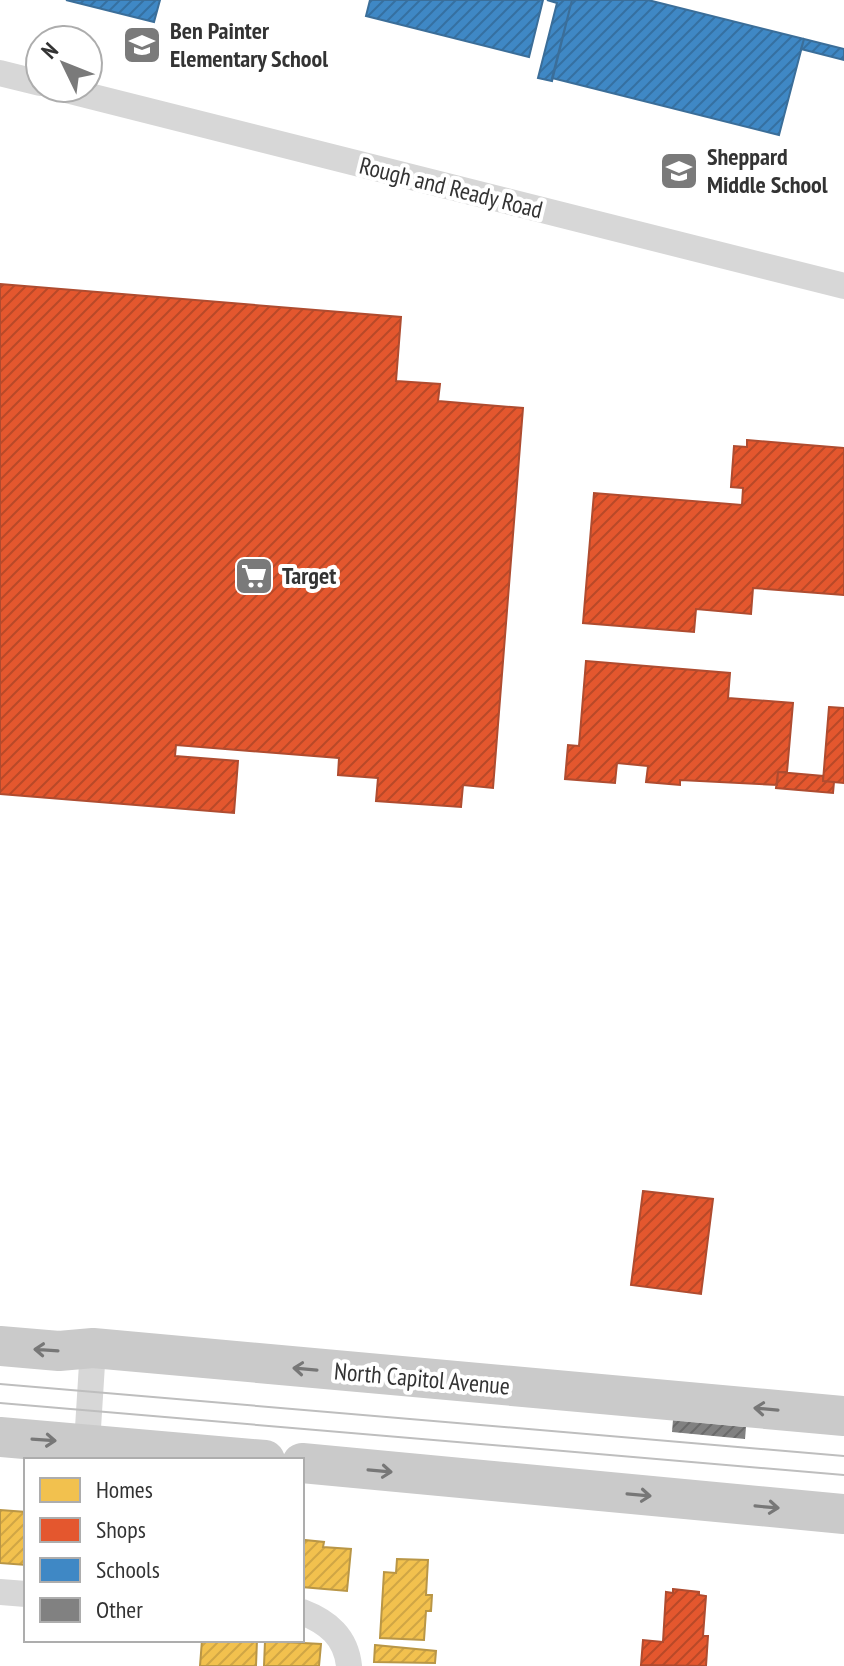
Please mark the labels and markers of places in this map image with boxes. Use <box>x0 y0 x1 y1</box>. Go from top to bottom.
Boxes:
place label: Ben Painter Elementary School <box>170 15 328 74</box>
school or university icon: Ben Painter Elementary School <box>121 24 163 66</box>
place label: Sheppard Middle School <box>707 141 828 200</box>
school or university icon: Sheppard Middle School <box>658 150 700 192</box>
supermarket icon: Target <box>233 555 275 597</box>
place label: Target <box>282 560 336 591</box>

